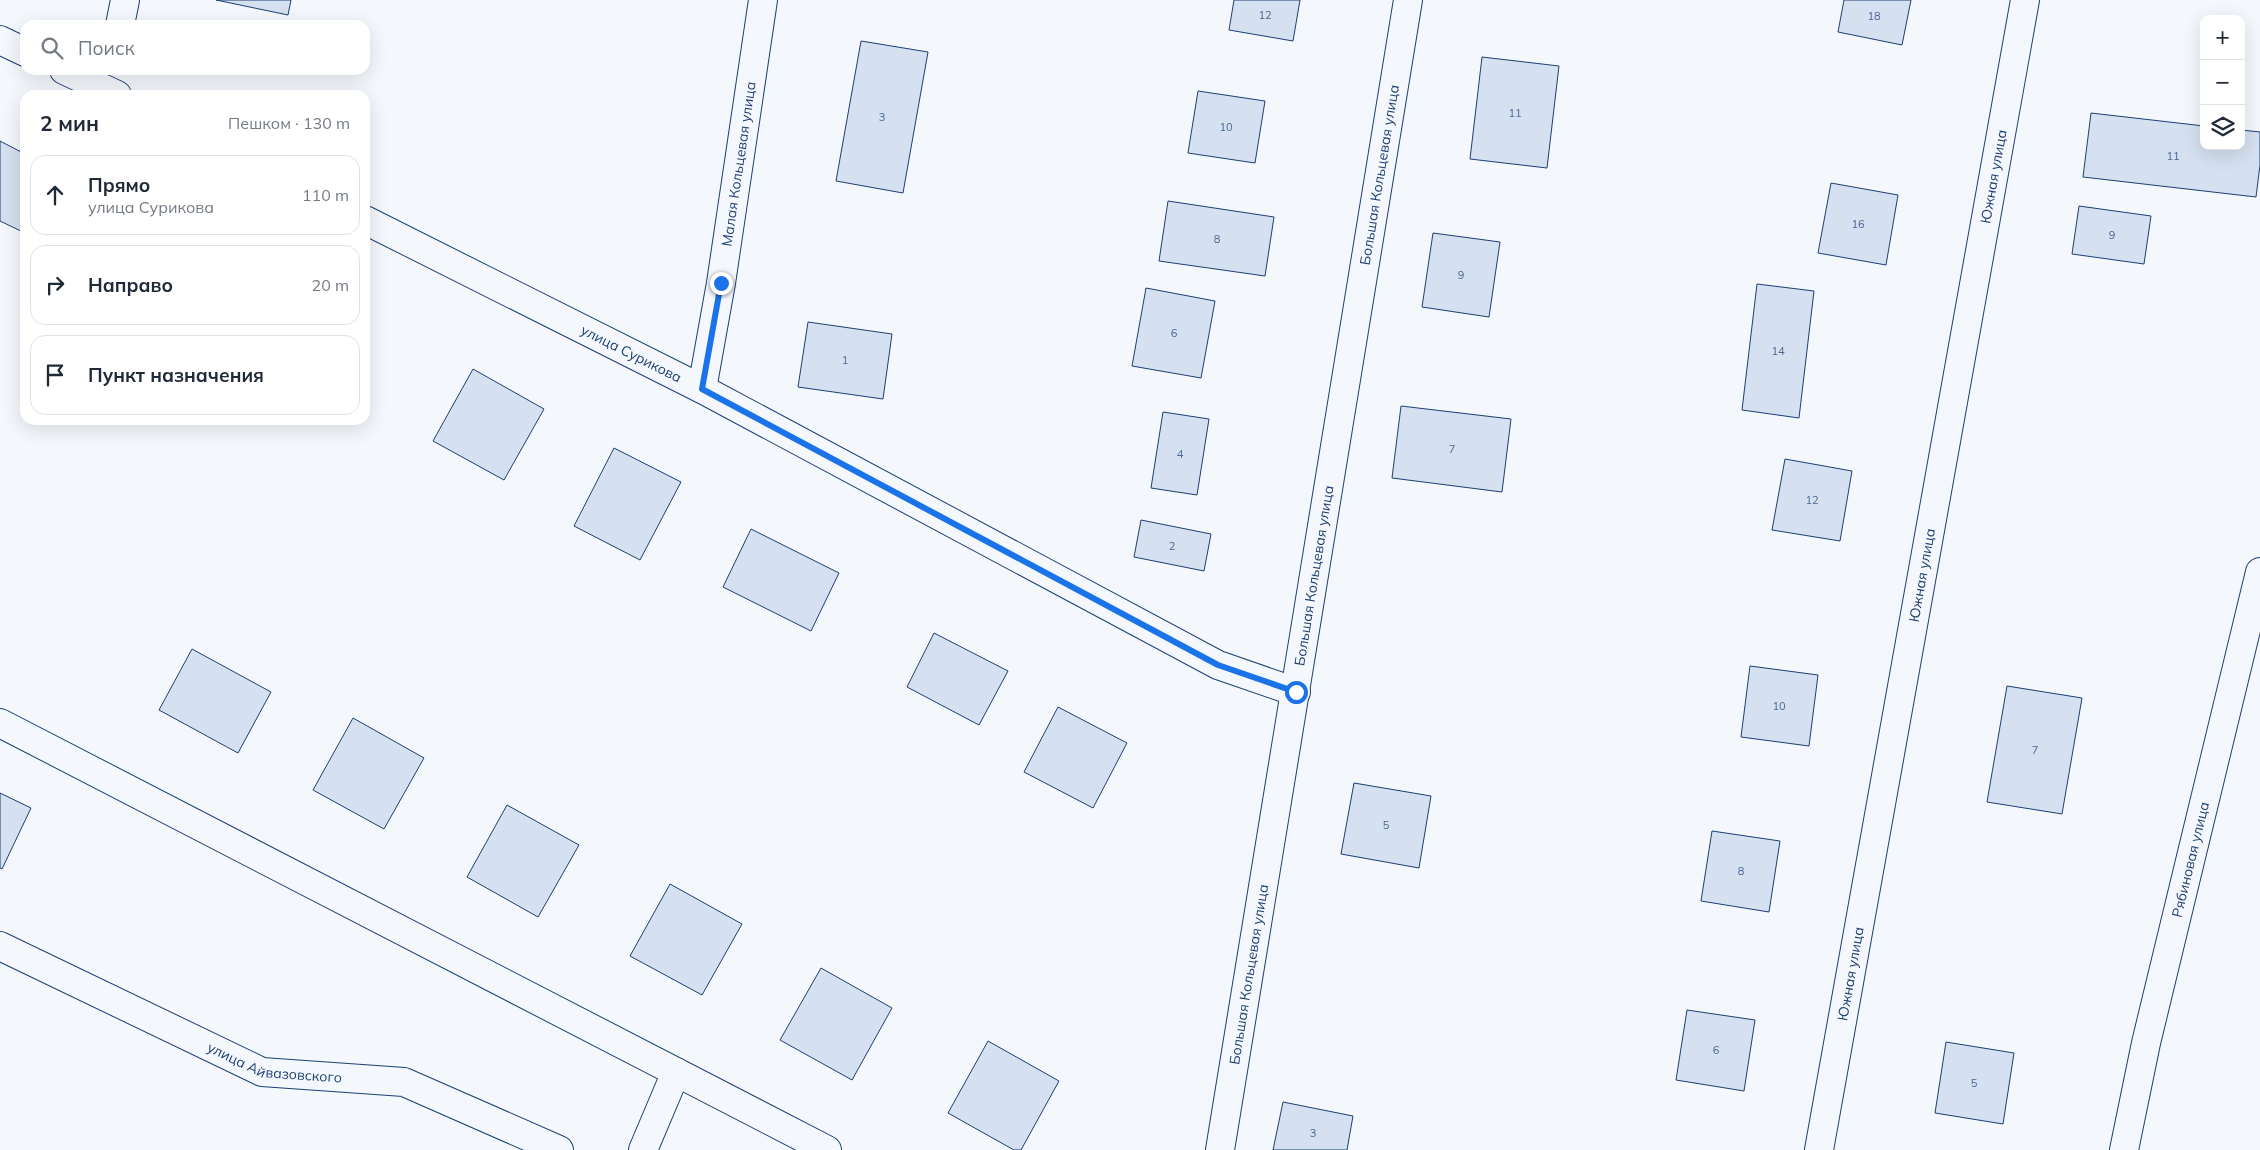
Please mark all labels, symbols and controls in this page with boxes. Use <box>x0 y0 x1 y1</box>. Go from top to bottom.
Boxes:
house number: 12 <box>1258 8 1272 22</box>
house number: 18 <box>1867 9 1881 23</box>
map controls <box>2200 15 2245 150</box>
button: + <box>2200 15 2245 60</box>
search box <box>20 20 370 75</box>
icon: search <box>38 34 66 62</box>
text: Поиск <box>78 36 135 60</box>
button: − <box>2200 60 2245 105</box>
street label: Малая Кольцевая улица <box>718 80 760 248</box>
street label: Большая Кольцевая улица <box>1356 83 1403 267</box>
button: layers <box>2200 105 2245 150</box>
house number: 11 <box>1508 106 1522 120</box>
text: 2 мин <box>40 110 99 136</box>
house number: 3 <box>879 110 885 124</box>
text: Пешком · 130 m <box>228 113 350 133</box>
house number: 10 <box>1219 120 1233 134</box>
street label: Южная улица <box>1976 128 2011 225</box>
house number: 11 <box>2166 149 2180 163</box>
text: Прямо <box>88 173 150 197</box>
icon: ahead <box>41 181 69 209</box>
text: 110 m <box>302 185 349 205</box>
text: улица Сурикова <box>88 197 214 217</box>
house number: 16 <box>1851 217 1865 231</box>
house number: 9 <box>2109 228 2115 242</box>
house number: 8 <box>1214 232 1221 246</box>
house number: 9 <box>1458 268 1464 282</box>
icon: right <box>41 271 69 299</box>
route end <box>710 272 733 295</box>
text: Направо <box>88 273 173 297</box>
text: 20 m <box>312 275 349 295</box>
street label: улица Сурикова <box>578 321 685 386</box>
house number: 6 <box>1171 326 1178 340</box>
house number: 14 <box>1771 344 1785 358</box>
house number: 1 <box>842 353 848 367</box>
icon: arrive <box>41 361 69 389</box>
text: Пункт назначения <box>88 363 264 387</box>
house number: 7 <box>1449 442 1455 456</box>
house number: 4 <box>1177 447 1184 461</box>
street label: Большая Кольцевая улица <box>1290 484 1338 667</box>
house number: 12 <box>1805 493 1819 507</box>
street label: Южная улица <box>1905 527 1939 623</box>
house number: 2 <box>1169 539 1176 553</box>
route start <box>1285 681 1308 704</box>
house number: 10 <box>1772 699 1786 713</box>
house number: 7 <box>2032 743 2038 757</box>
street label: Рябиновая улица <box>2168 800 2213 919</box>
house number: 5 <box>1383 818 1390 832</box>
house number: 8 <box>1738 864 1745 878</box>
street label: Большая Кольцевая улица <box>1225 883 1272 1066</box>
street label: Южная улица <box>1833 925 1868 1022</box>
street label: улица Айвазовского <box>204 1038 343 1087</box>
house number: 6 <box>1713 1043 1720 1057</box>
house number: 5 <box>1971 1076 1978 1090</box>
house number: 3 <box>1310 1126 1316 1140</box>

